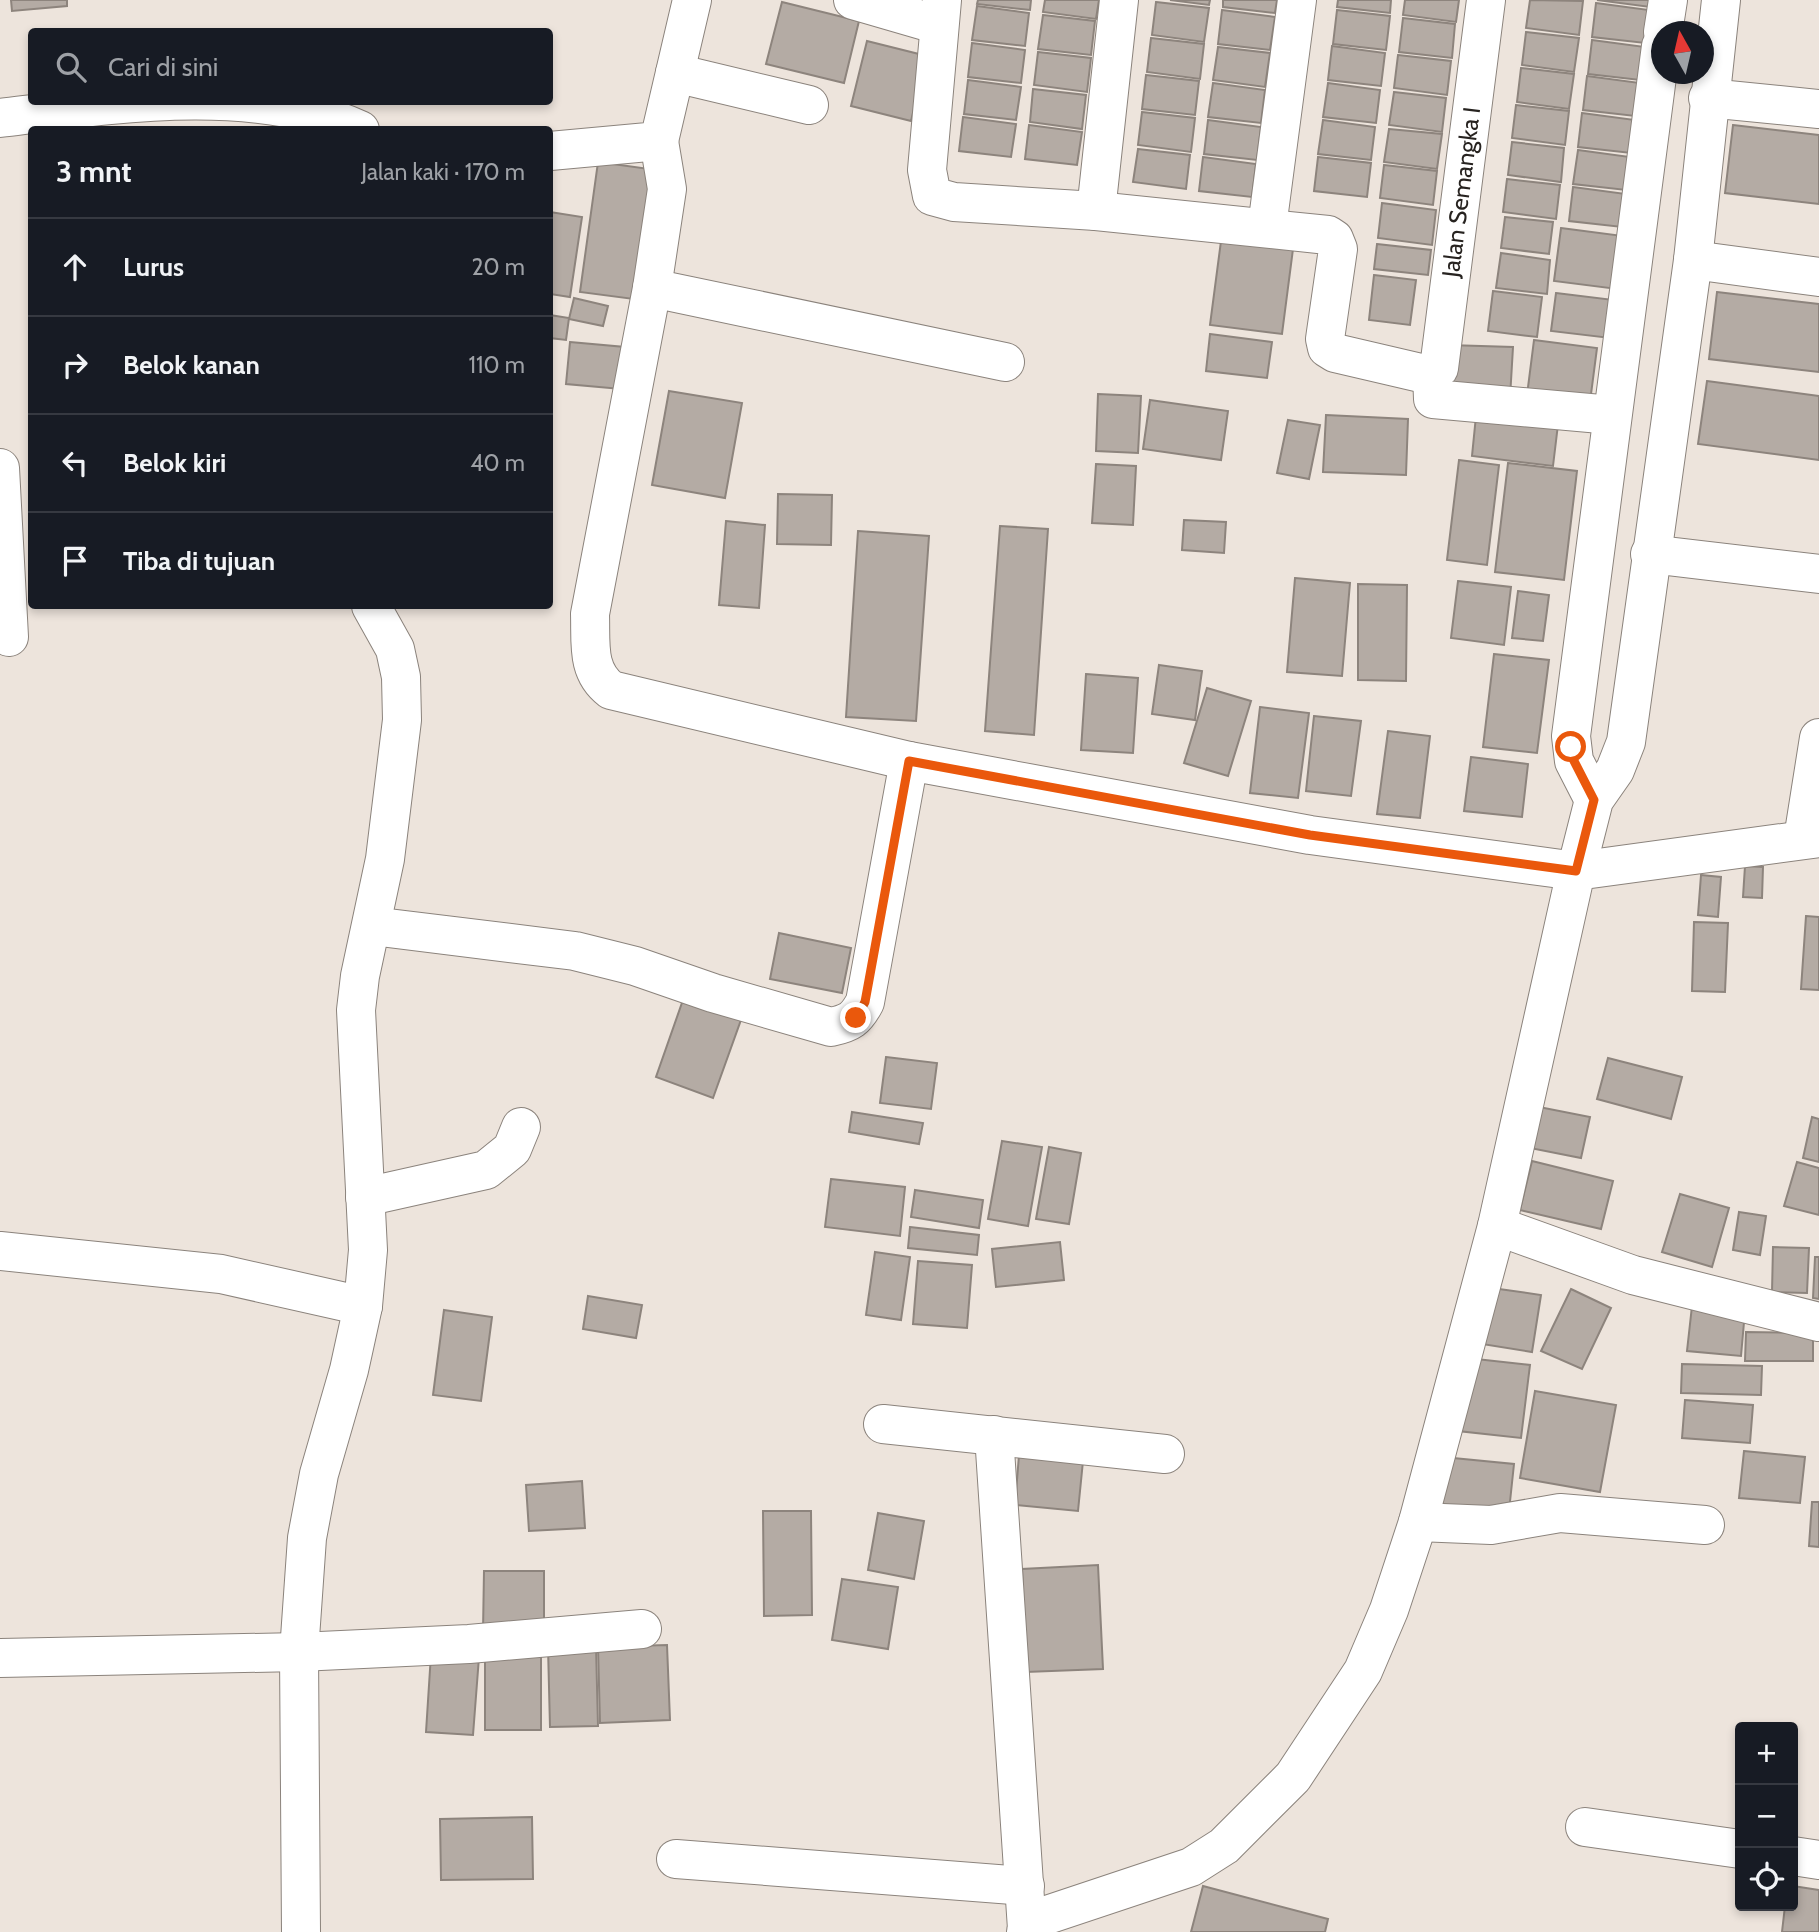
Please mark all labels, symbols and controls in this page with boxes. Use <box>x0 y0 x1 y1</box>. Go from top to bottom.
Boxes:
north arrow <box>1651 21 1714 84</box>
search box <box>28 28 553 105</box>
icon: search <box>52 48 90 86</box>
text: Cari di sini <box>108 51 218 83</box>
street label: Jalan Semangka I <box>1436 105 1486 280</box>
text: 3 mnt <box>56 153 132 190</box>
text: Jalan kaki · 170 m <box>361 158 525 186</box>
icon: ahead <box>56 248 94 286</box>
text: Lurus <box>123 251 184 283</box>
text: 20 m <box>472 253 525 281</box>
icon: right <box>56 346 94 384</box>
text: Belok kanan <box>123 349 260 381</box>
text: 110 m <box>469 351 525 379</box>
icon: left <box>56 444 94 482</box>
text: Belok kiri <box>123 447 226 479</box>
text: 40 m <box>470 449 525 477</box>
icon: arrive <box>56 542 94 580</box>
text: Tiba di tujuan <box>123 545 275 577</box>
route start <box>1555 731 1586 762</box>
route end <box>840 1002 871 1033</box>
map controls <box>1735 1722 1798 1911</box>
button: + <box>1735 1722 1798 1785</box>
button: − <box>1735 1785 1798 1848</box>
button: locate <box>1735 1848 1798 1911</box>

